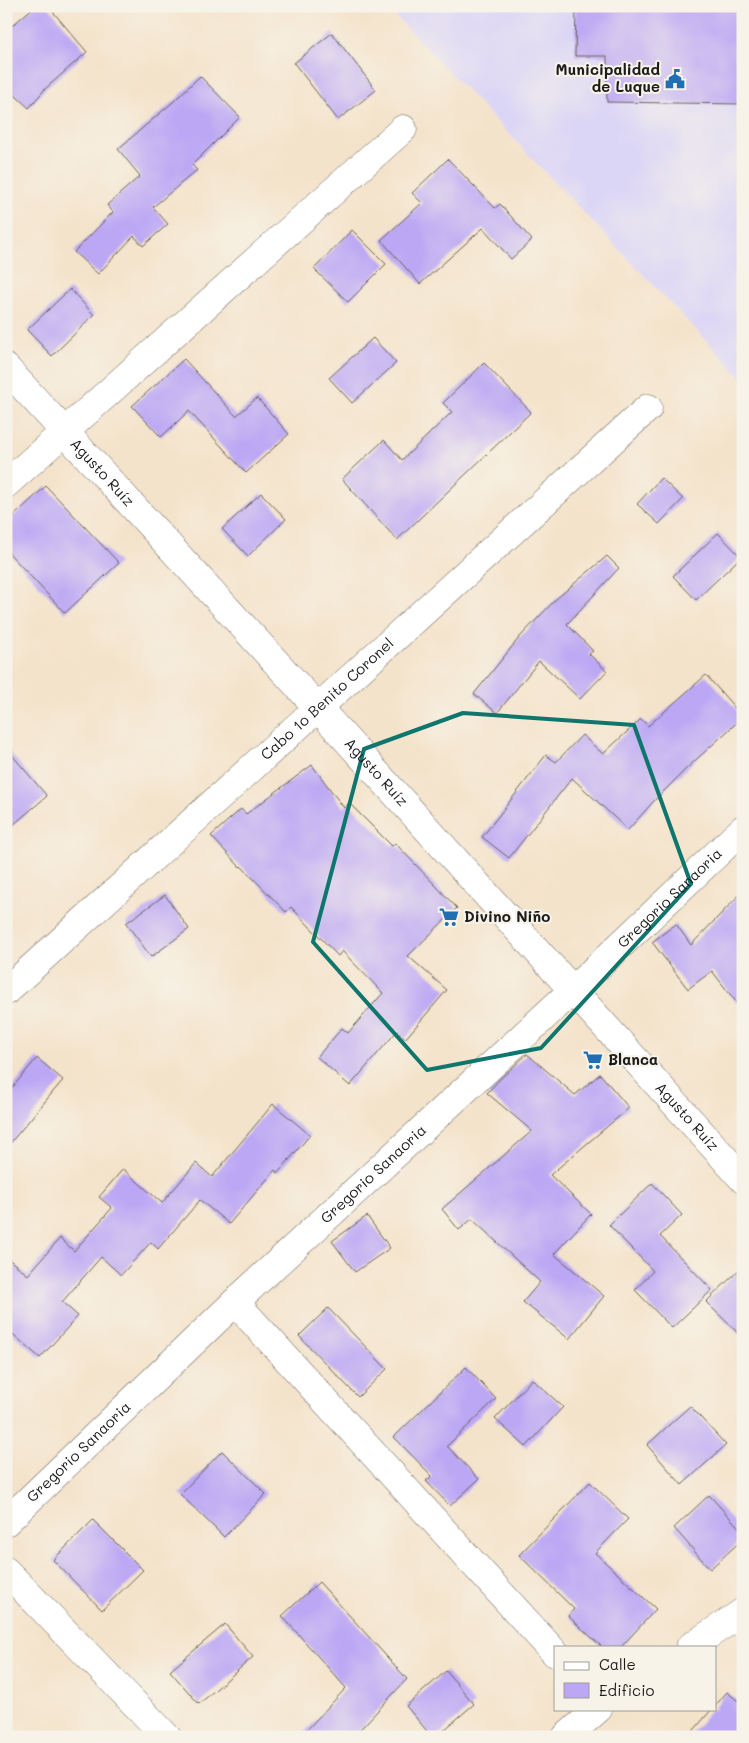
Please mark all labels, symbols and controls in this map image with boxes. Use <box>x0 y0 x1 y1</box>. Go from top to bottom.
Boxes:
place label: Municipalidad de Luque <box>556 59 660 96</box>
public building icon: Municipalidad de Luque <box>664 68 686 90</box>
street label: Agusto Ruíz <box>66 434 139 510</box>
street label: Cabo 1o Benito Coronel <box>256 633 397 764</box>
street label: Agusto Ruíz <box>341 733 413 810</box>
street label: Gregorio Sanaoria <box>613 843 726 952</box>
supermarket icon: Divino Niño <box>438 906 460 928</box>
place label: Divino Niño <box>464 906 550 926</box>
supermarket icon: Blanca <box>582 1049 604 1071</box>
place label: Blanca <box>608 1049 658 1069</box>
street label: Agusto Ruíz <box>651 1078 724 1155</box>
street label: Gregorio Sanaoria <box>316 1120 430 1227</box>
street label: Gregorio Sanaoria <box>22 1397 135 1506</box>
legend <box>554 1646 716 1710</box>
text: Calle <box>599 1654 636 1674</box>
text: Edificio <box>599 1680 655 1700</box>

